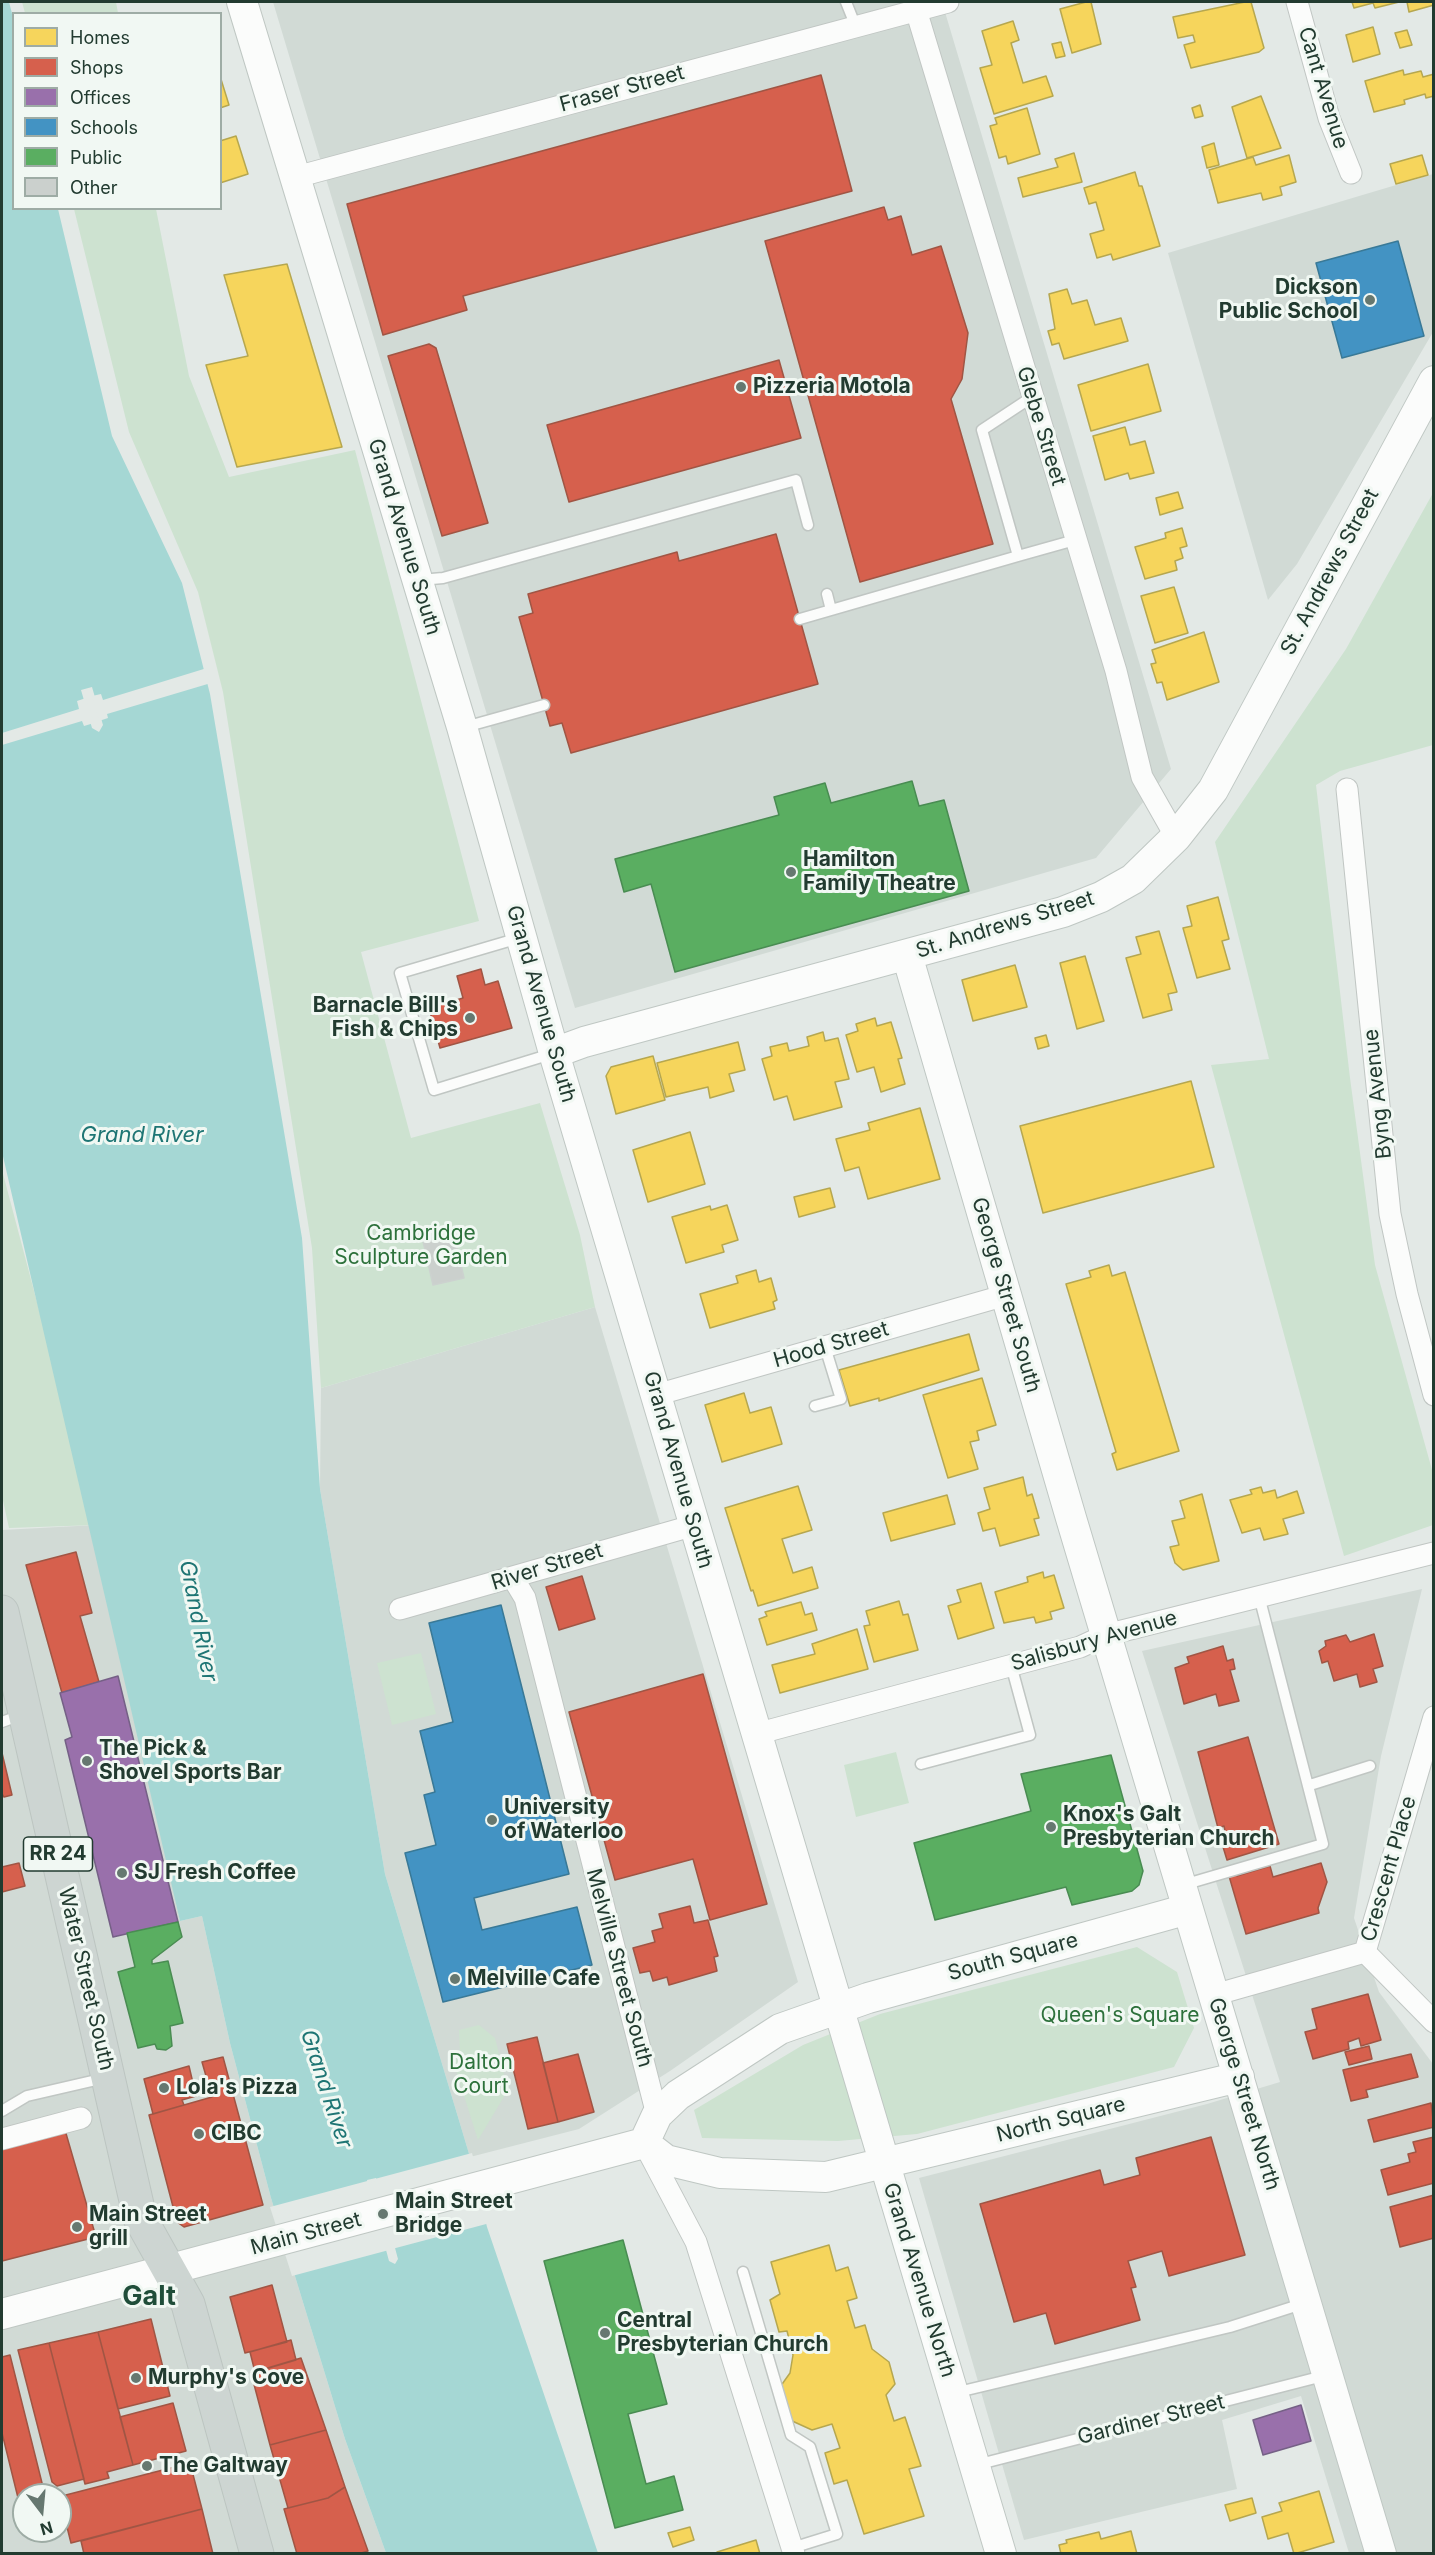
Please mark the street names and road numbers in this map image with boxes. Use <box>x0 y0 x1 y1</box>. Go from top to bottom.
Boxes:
street label: Cant Avenue <box>1293 24 1353 152</box>
street label: Fraser Street <box>557 60 687 118</box>
street label: Glebe Street <box>1011 363 1071 489</box>
street label: Grand Avenue South <box>362 436 446 638</box>
street label: St. Andrews Street <box>1275 484 1385 660</box>
street label: St. Andrews Street <box>913 886 1097 964</box>
street label: Grand Avenue South <box>501 902 581 1106</box>
street label: Byng Avenue <box>1359 1028 1397 1160</box>
street label: George Street South <box>966 1194 1046 1396</box>
street label: Hood Street <box>770 1317 892 1373</box>
street label: Grand Avenue South <box>638 1368 718 1572</box>
street label: River Street <box>488 1538 606 1596</box>
street label: Salisbury Avenue <box>1008 1605 1180 1677</box>
street label: Crescent Place <box>1356 1793 1422 1945</box>
road number: RR 24 <box>23 1837 92 1871</box>
street label: Melville Street South <box>580 1866 658 2070</box>
street label: Water Street South <box>53 1885 119 2073</box>
street label: South Square <box>945 1927 1081 1987</box>
street label: George Street North <box>1203 1995 1285 2193</box>
street label: North Square <box>994 2092 1128 2148</box>
street label: Grand Avenue North <box>877 2180 961 2380</box>
street label: Main Street <box>248 2207 364 2261</box>
street label: Gardiner Street <box>1075 2390 1227 2450</box>

